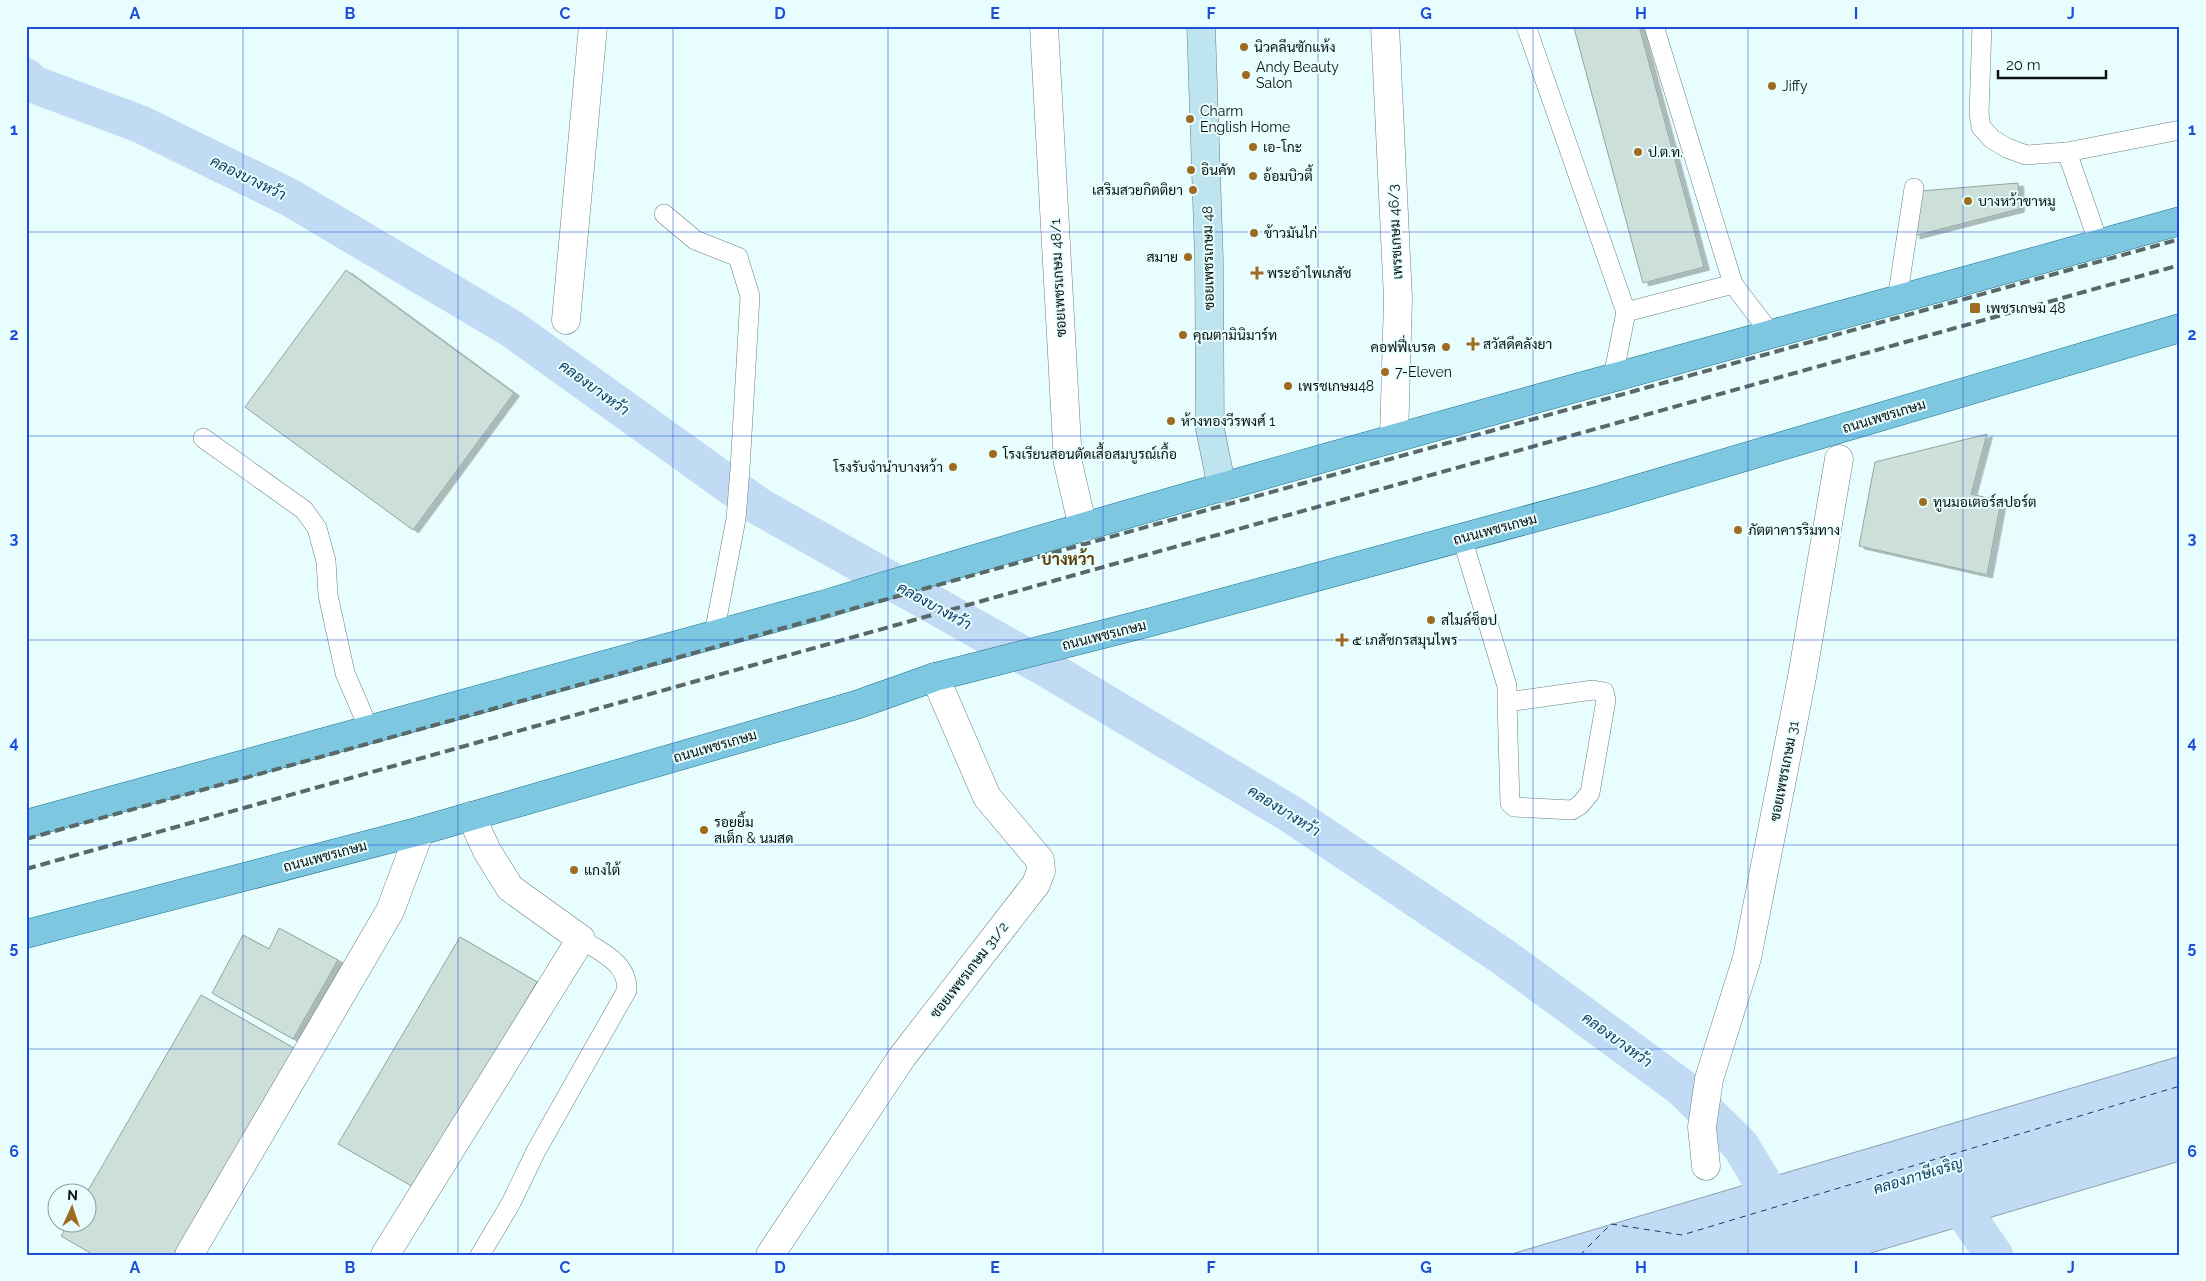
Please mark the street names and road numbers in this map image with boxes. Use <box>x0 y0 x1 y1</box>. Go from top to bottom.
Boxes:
street label: เพรชเกษม 46/3 <box>1385 184 1405 280</box>
street label: ซอยเพชรเกษม 48 <box>1199 206 1217 310</box>
street label: ซอยเพชรเกษม 48/1 <box>1047 218 1069 338</box>
street label: ถนนเพชรเกษม <box>1840 396 1928 436</box>
street label: ถนนเพชรเกษม <box>1451 510 1539 548</box>
street label: ถนนเพชรเกษม <box>1060 617 1148 653</box>
street label: ซอยเพชรเกษม 31 <box>1766 719 1802 823</box>
street label: ถนนเพชรเกษม <box>671 726 759 766</box>
street label: ถนนเพชรเกษม <box>281 837 369 875</box>
street label: ซอยเพชรเกษม 31/2 <box>927 919 1011 1021</box>

